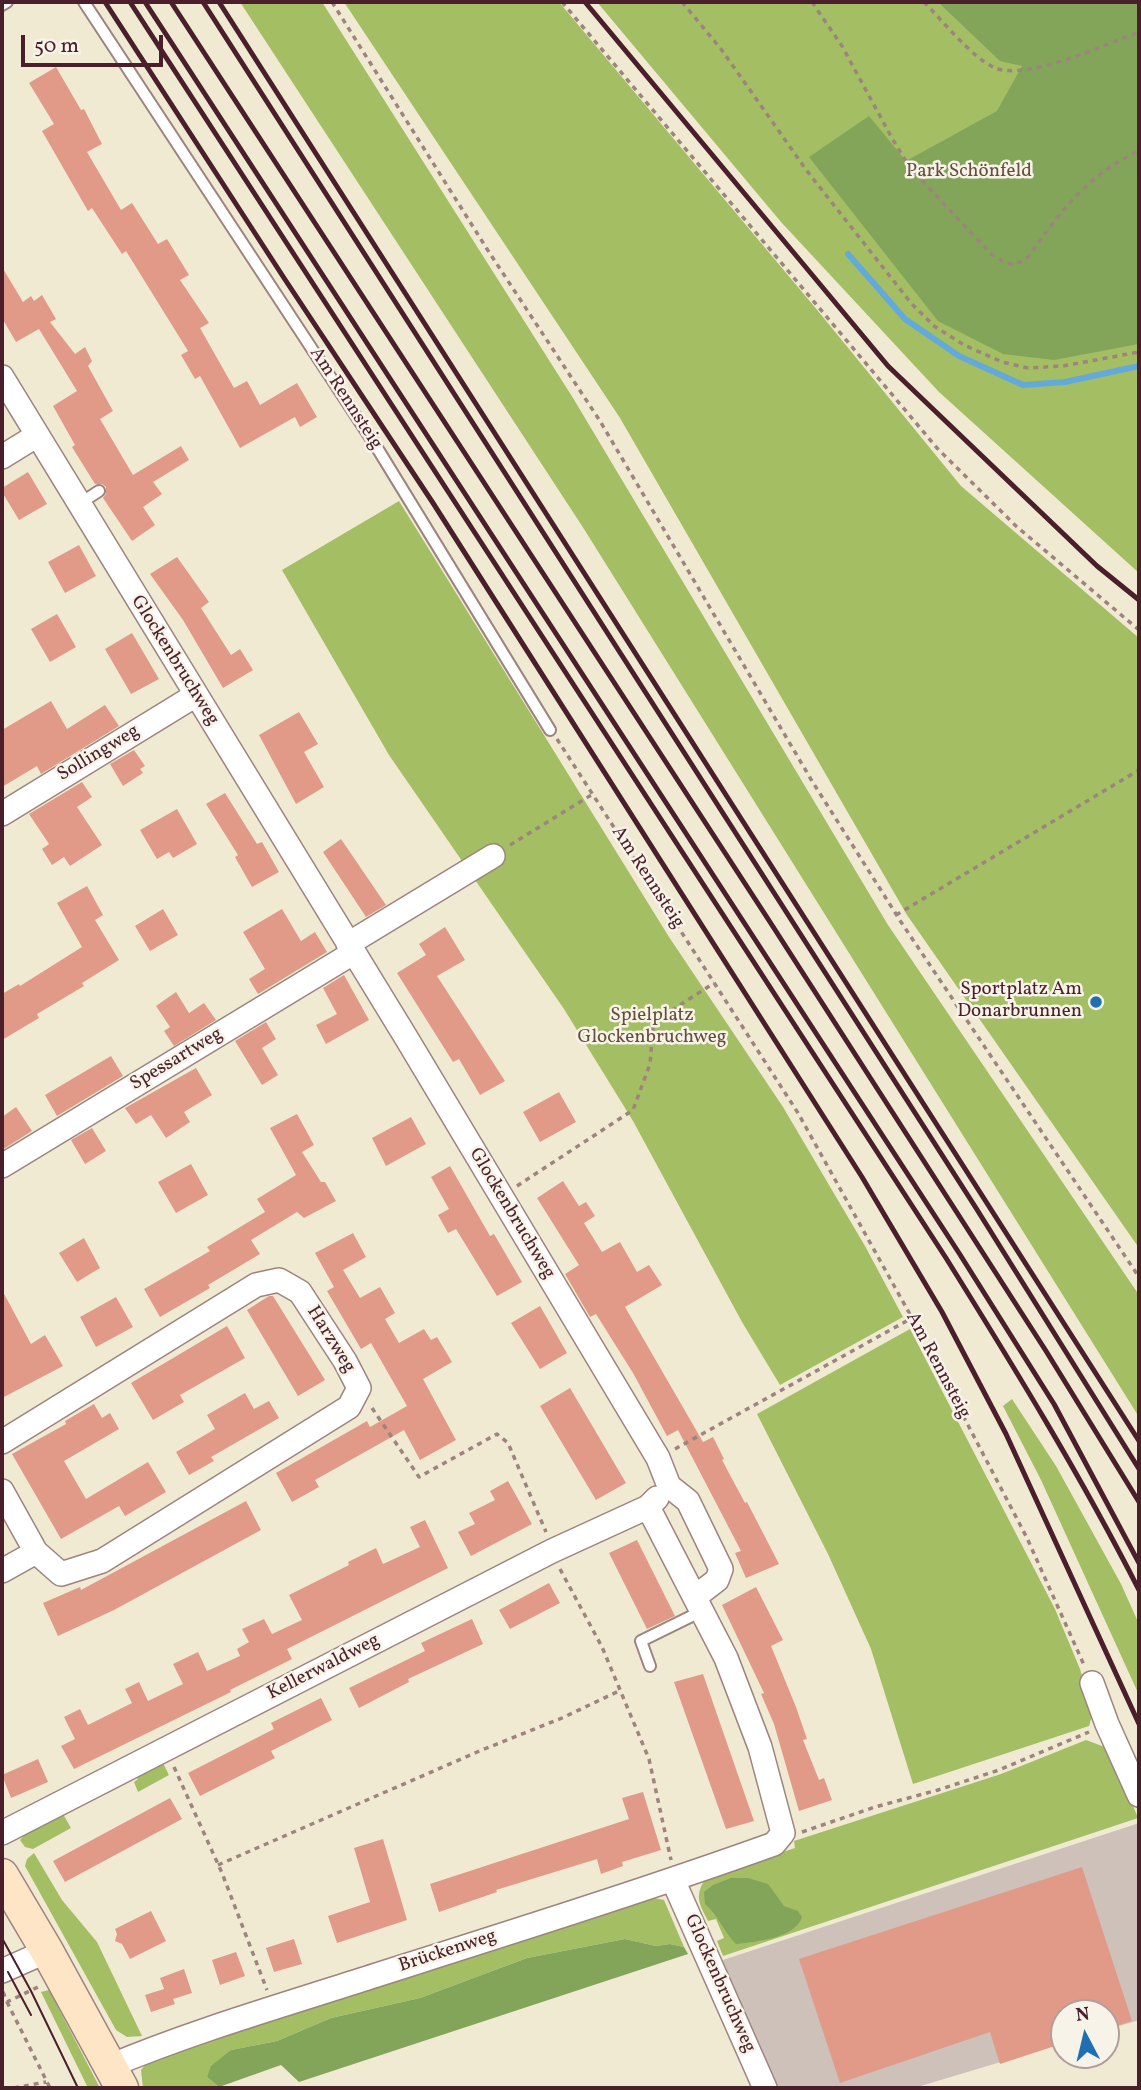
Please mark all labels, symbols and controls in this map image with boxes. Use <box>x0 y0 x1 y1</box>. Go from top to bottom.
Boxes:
scale bar <box>24 21 166 65</box>
text: 50 m <box>34 32 79 61</box>
park label: Park Schönfeld <box>906 162 1032 184</box>
street label: Am Rennsteig <box>303 344 387 454</box>
street label: Glockenbruchweg <box>125 592 223 730</box>
street label: Sollingweg <box>54 721 144 787</box>
street label: Am Rennsteig <box>605 823 689 933</box>
place label: Sportplatz Am Donarbrunnen <box>957 980 1082 1024</box>
marker: Sportplatz Am Donarbrunnen <box>1088 994 1104 1010</box>
park label: Spielplatz Glockenbruchweg <box>578 1006 726 1050</box>
street label: Spessartweg <box>127 1023 227 1097</box>
street label: Glockenbruchweg <box>463 1144 559 1284</box>
street label: Harzweg <box>301 1302 359 1378</box>
street label: Am Rennsteig <box>899 1309 975 1423</box>
street label: Kellerwaldweg <box>264 1630 384 1706</box>
street label: Glockenbruchweg <box>678 1911 760 2057</box>
street label: Brückenweg <box>396 1925 500 1979</box>
north arrow <box>1050 1999 1120 2069</box>
text: N <box>1074 2001 1091 2029</box>

